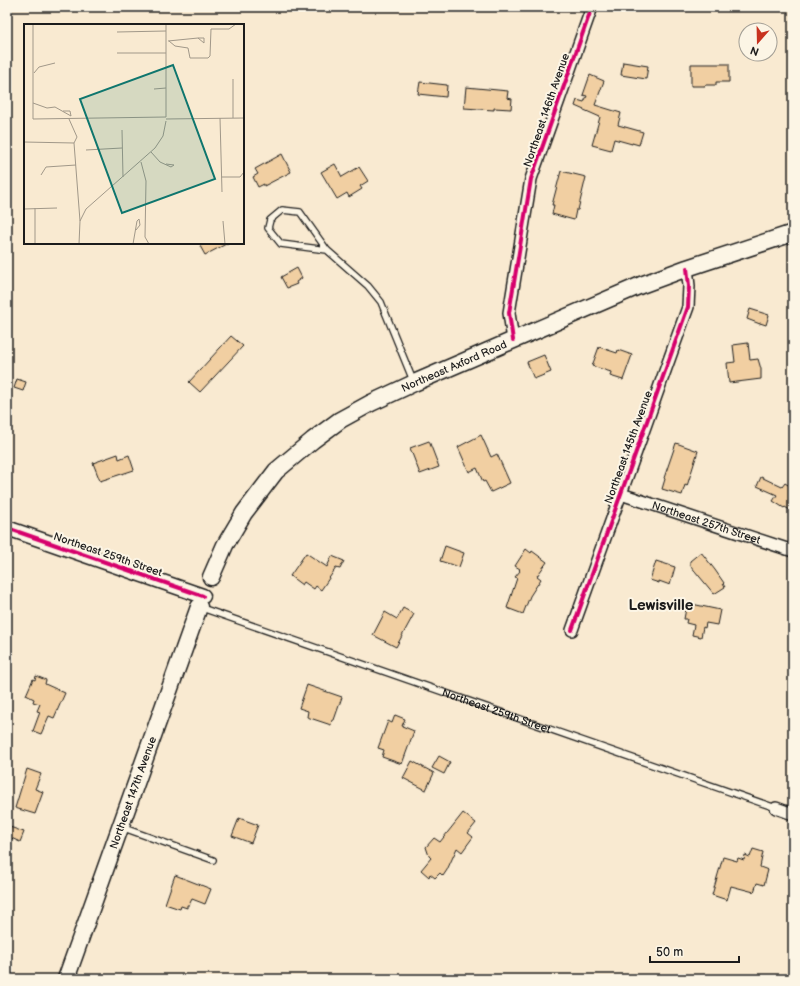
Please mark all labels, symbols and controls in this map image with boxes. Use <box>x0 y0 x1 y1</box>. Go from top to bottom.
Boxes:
north arrow <box>738 22 778 62</box>
inset map <box>24 24 244 244</box>
text: N <box>749 43 761 58</box>
street label: Northeast 146th Avenue <box>521 51 572 169</box>
street label: Northeast Axford Road <box>399 338 509 395</box>
street label: Northeast 145th Avenue <box>602 388 655 505</box>
street label: Northeast 257th Street <box>650 499 763 547</box>
street label: Northeast 259th Street <box>52 530 165 579</box>
district label: Lewisville <box>629 596 694 615</box>
street label: Northeast 259th Street <box>440 686 553 736</box>
street label: Northeast 147th Avenue <box>107 734 159 851</box>
scale bar <box>650 938 739 964</box>
text: 50 m <box>656 945 683 960</box>

